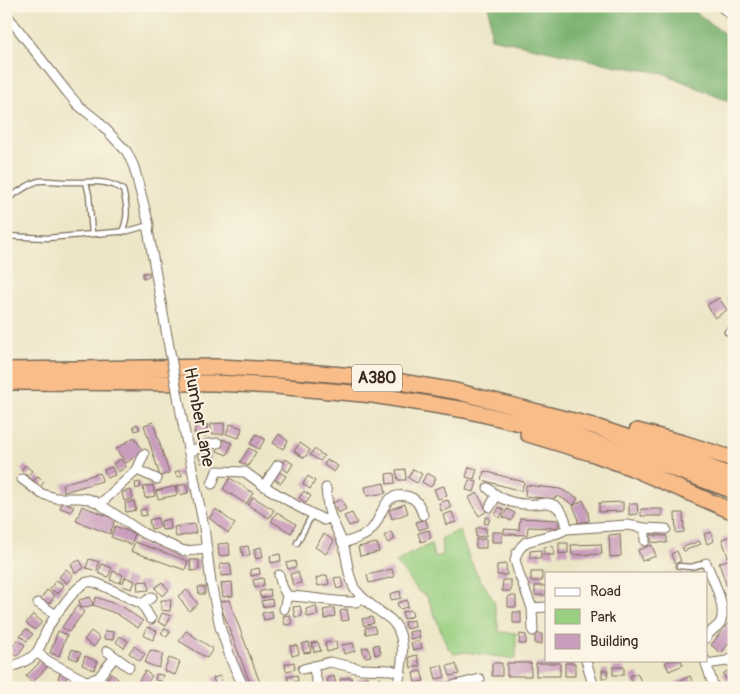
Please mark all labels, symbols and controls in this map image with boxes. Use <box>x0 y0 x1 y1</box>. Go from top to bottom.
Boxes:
road number: A380 <box>352 364 402 392</box>
street label: Humber Lane <box>178 365 220 469</box>
legend <box>545 572 708 662</box>
text: Road <box>590 582 621 601</box>
text: Park <box>590 608 617 627</box>
text: Building <box>590 632 638 651</box>

